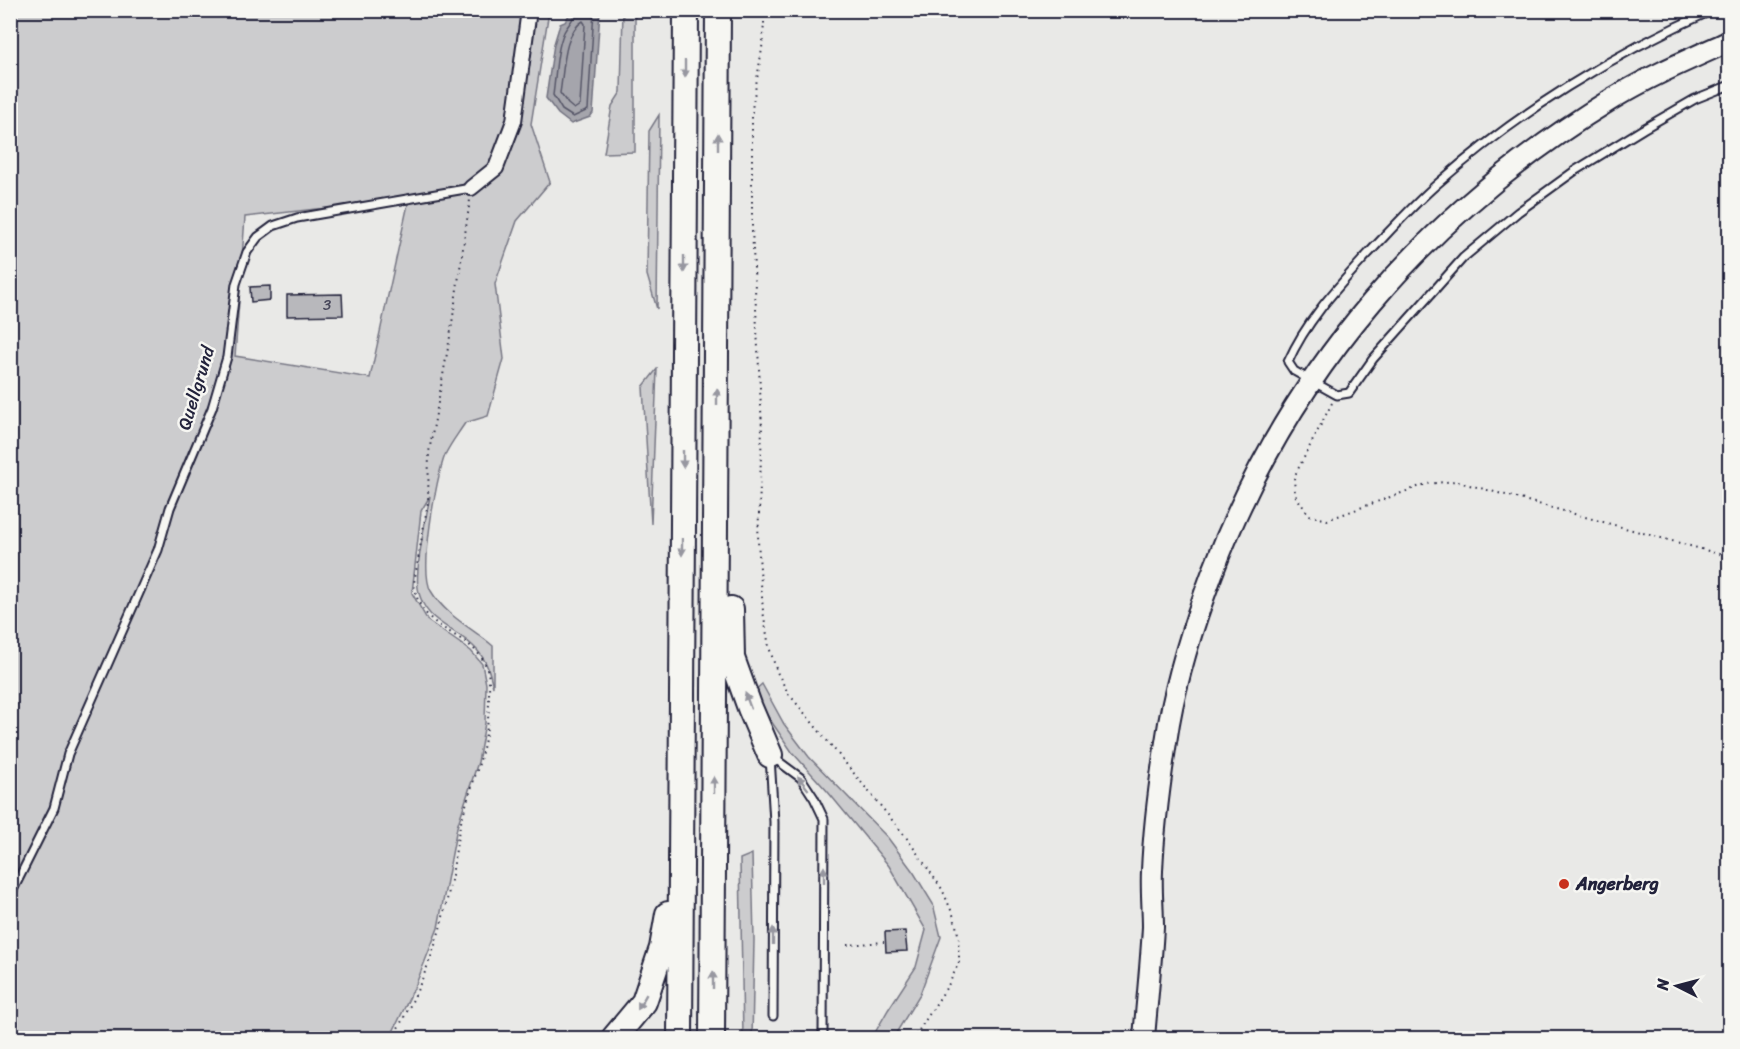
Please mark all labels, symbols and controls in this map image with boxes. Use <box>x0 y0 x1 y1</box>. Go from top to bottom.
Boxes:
one-way arrow <box>680 59 690 78</box>
one-way arrow <box>713 133 723 152</box>
one-way arrow <box>679 254 689 273</box>
house number: 3 <box>323 292 331 318</box>
street label: Quellgrund <box>168 341 224 434</box>
one-way arrow <box>712 387 722 406</box>
one-way arrow <box>678 449 688 468</box>
one-way arrow <box>678 538 687 557</box>
one-way arrow <box>742 692 752 710</box>
one-way arrow <box>797 775 809 790</box>
one-way arrow <box>709 776 719 795</box>
one-way arrow <box>819 866 829 885</box>
place label: Angerberg <box>1575 868 1659 900</box>
marker: Angerberg <box>1557 877 1571 891</box>
one-way arrow <box>768 927 778 946</box>
north arrow <box>1647 956 1707 1016</box>
one-way arrow <box>708 971 717 990</box>
text: N <box>1647 977 1678 993</box>
one-way arrow <box>637 994 647 1011</box>

